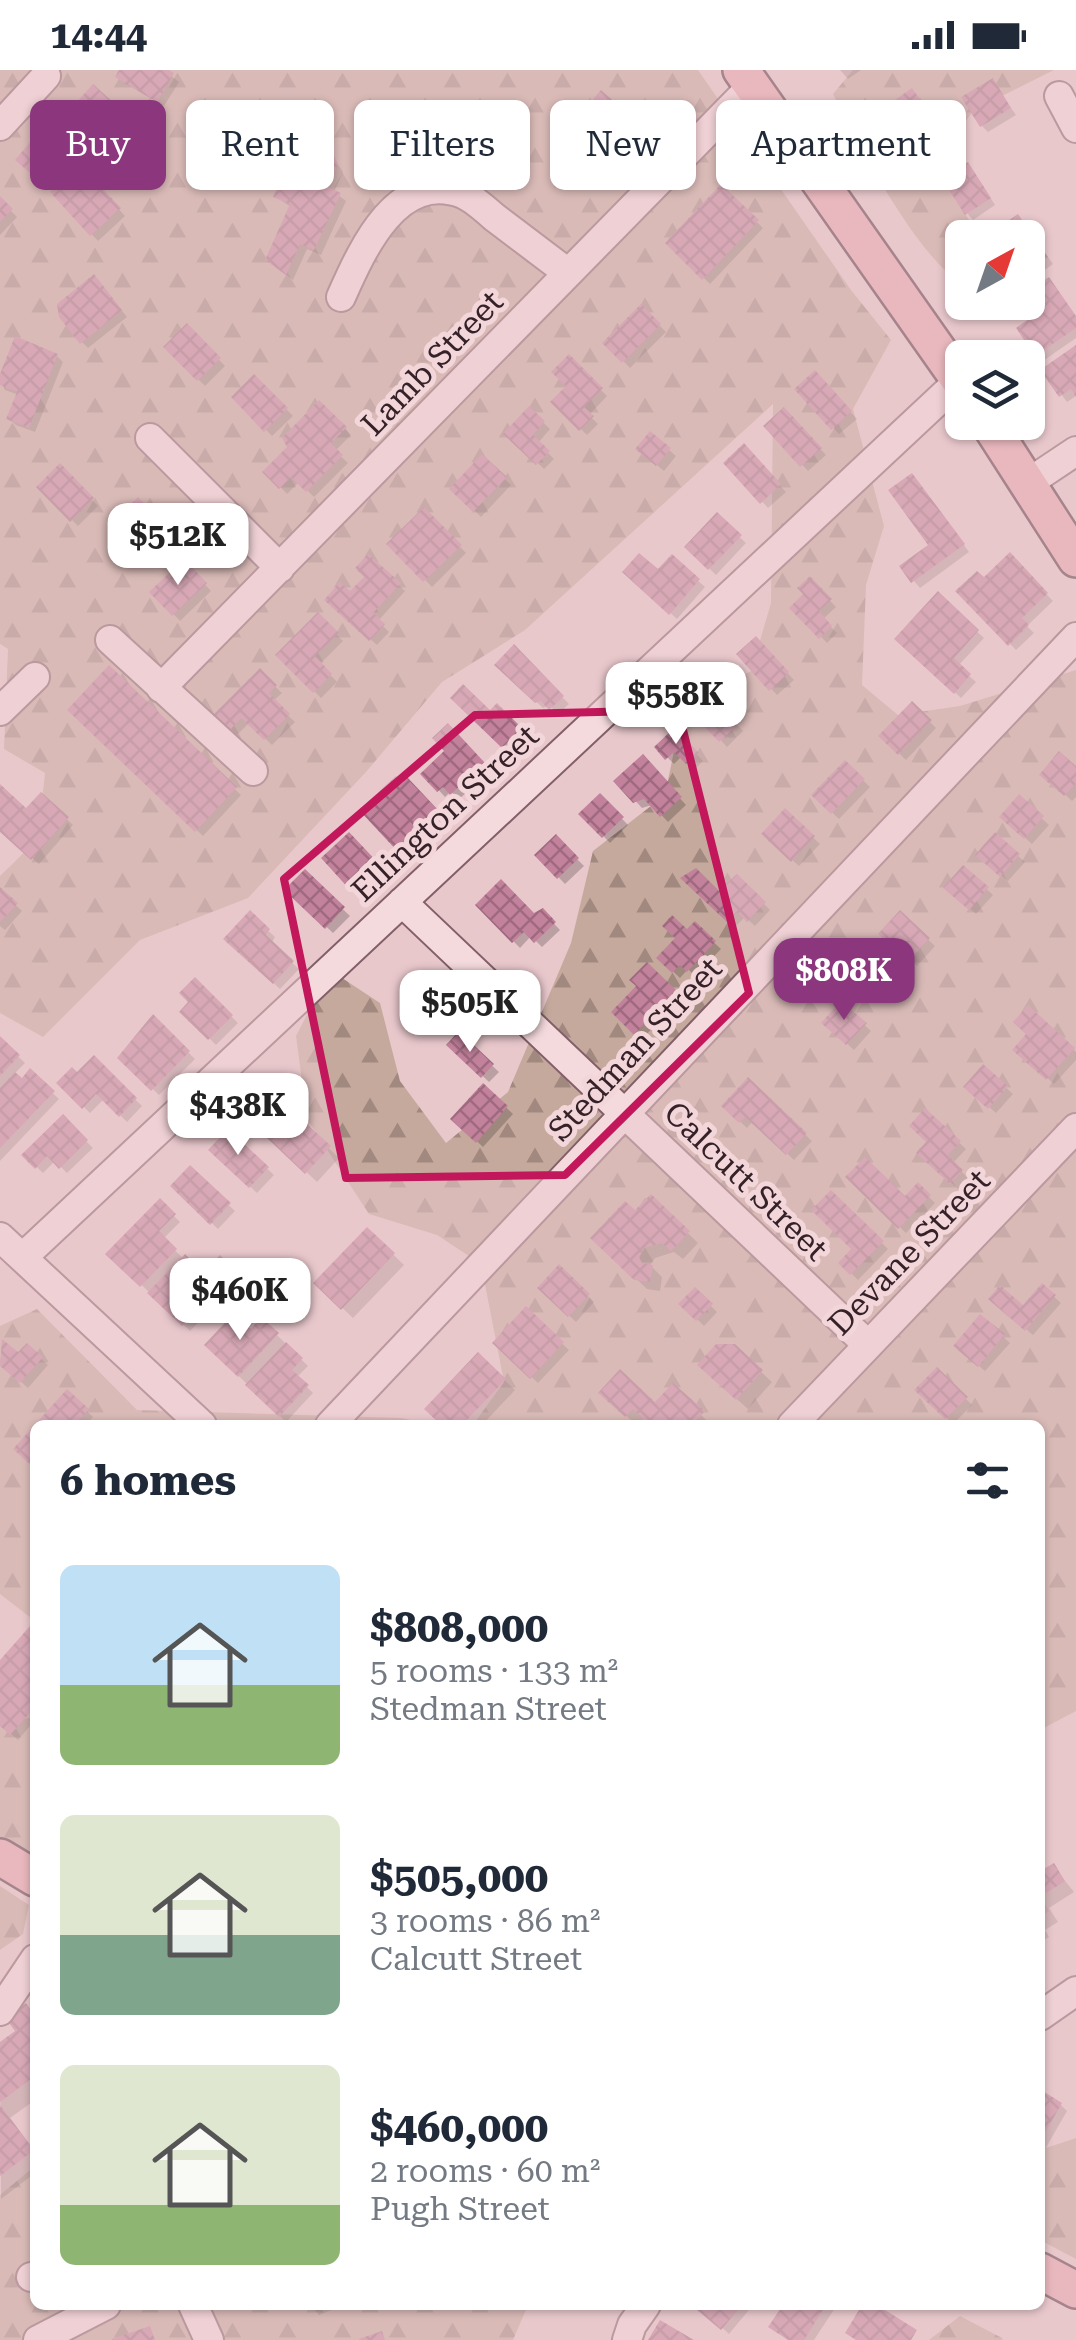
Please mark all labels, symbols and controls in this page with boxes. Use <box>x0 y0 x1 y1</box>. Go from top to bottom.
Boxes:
text: 14:44 <box>50 13 147 57</box>
chip: Buy <box>30 100 166 190</box>
chip: Rent <box>186 100 334 190</box>
chip: Filters <box>354 100 530 190</box>
chip: New <box>550 100 696 190</box>
chip: Apartment <box>716 100 966 190</box>
north arrow <box>945 220 1045 320</box>
map controls <box>945 220 1045 440</box>
street label: Lamb Street <box>353 283 511 443</box>
button: layers <box>945 340 1045 440</box>
pin: $512K <box>108 503 248 588</box>
text: $512K <box>130 516 226 554</box>
pin: $558K <box>606 662 746 747</box>
text: $558K <box>628 675 724 713</box>
street label: Ellington Street <box>344 717 546 909</box>
pin: $808K <box>774 938 914 1023</box>
street label: Stedman Street <box>540 949 730 1149</box>
text: $808K <box>796 951 892 989</box>
pin: $505K <box>400 970 540 1055</box>
text: $505K <box>422 983 518 1021</box>
pin: $438K <box>168 1073 308 1158</box>
text: $438K <box>190 1086 286 1124</box>
street label: Calcutt Street <box>657 1094 836 1268</box>
street label: Devane Street <box>820 1161 998 1343</box>
pin: $460K <box>170 1258 310 1343</box>
text: $460K <box>192 1271 288 1309</box>
icon: filters <box>960 1453 1015 1508</box>
text: 6 homes <box>60 1456 236 1505</box>
text: $808,000 <box>370 1603 548 1652</box>
icon: home <box>140 1605 260 1725</box>
text: 5 rooms · 133 m² <box>370 1652 618 1690</box>
text: Stedman Street <box>370 1690 607 1728</box>
text: $505,000 <box>370 1853 548 1902</box>
icon: home <box>140 1855 260 1975</box>
text: 3 rooms · 86 m² <box>370 1902 600 1940</box>
text: Calcutt Street <box>370 1940 582 1978</box>
text: $460,000 <box>370 2103 548 2152</box>
icon: home <box>140 2105 260 2225</box>
text: 2 rooms · 60 m² <box>370 2152 600 2190</box>
text: Pugh Street <box>370 2190 550 2228</box>

